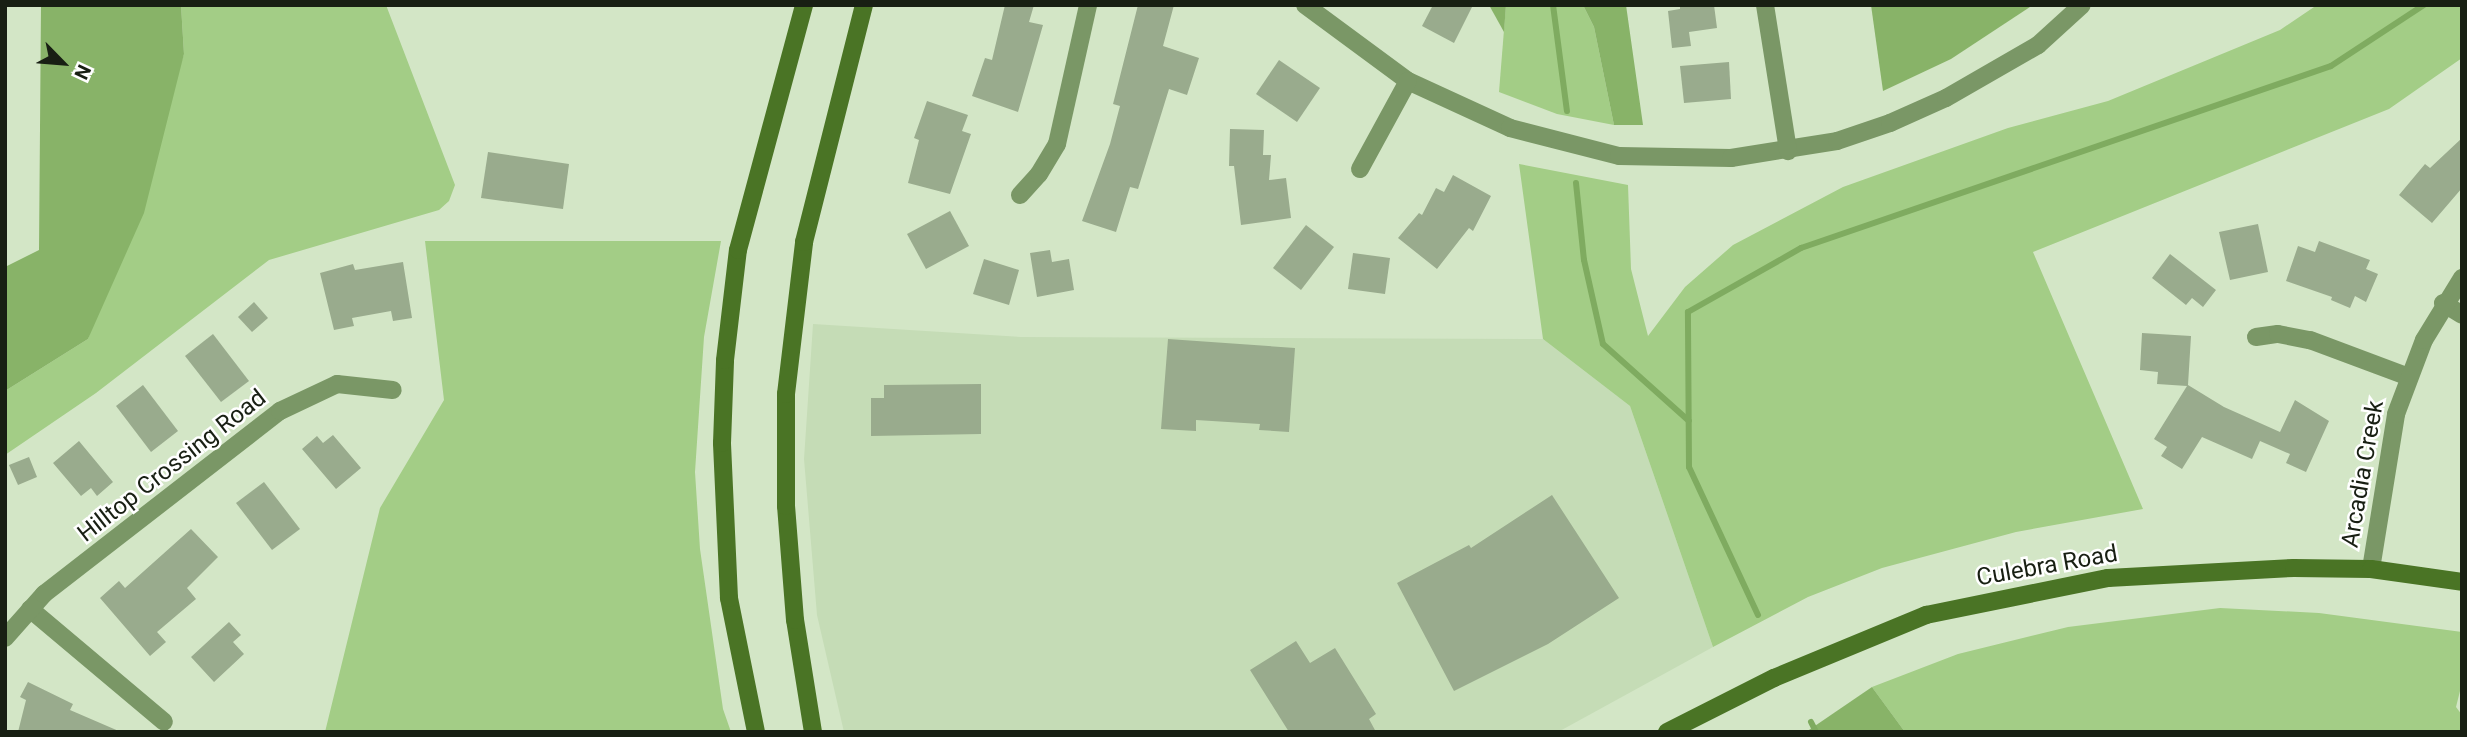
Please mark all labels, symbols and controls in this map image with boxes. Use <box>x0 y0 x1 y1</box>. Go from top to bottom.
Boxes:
north arrow <box>28 28 98 98</box>
text: N <box>69 61 96 83</box>
street label: Hilltop Crossing Road <box>72 384 272 548</box>
street label: Arcadia Creek <box>2336 398 2390 550</box>
street label: Culebra Road <box>1974 539 2120 593</box>

